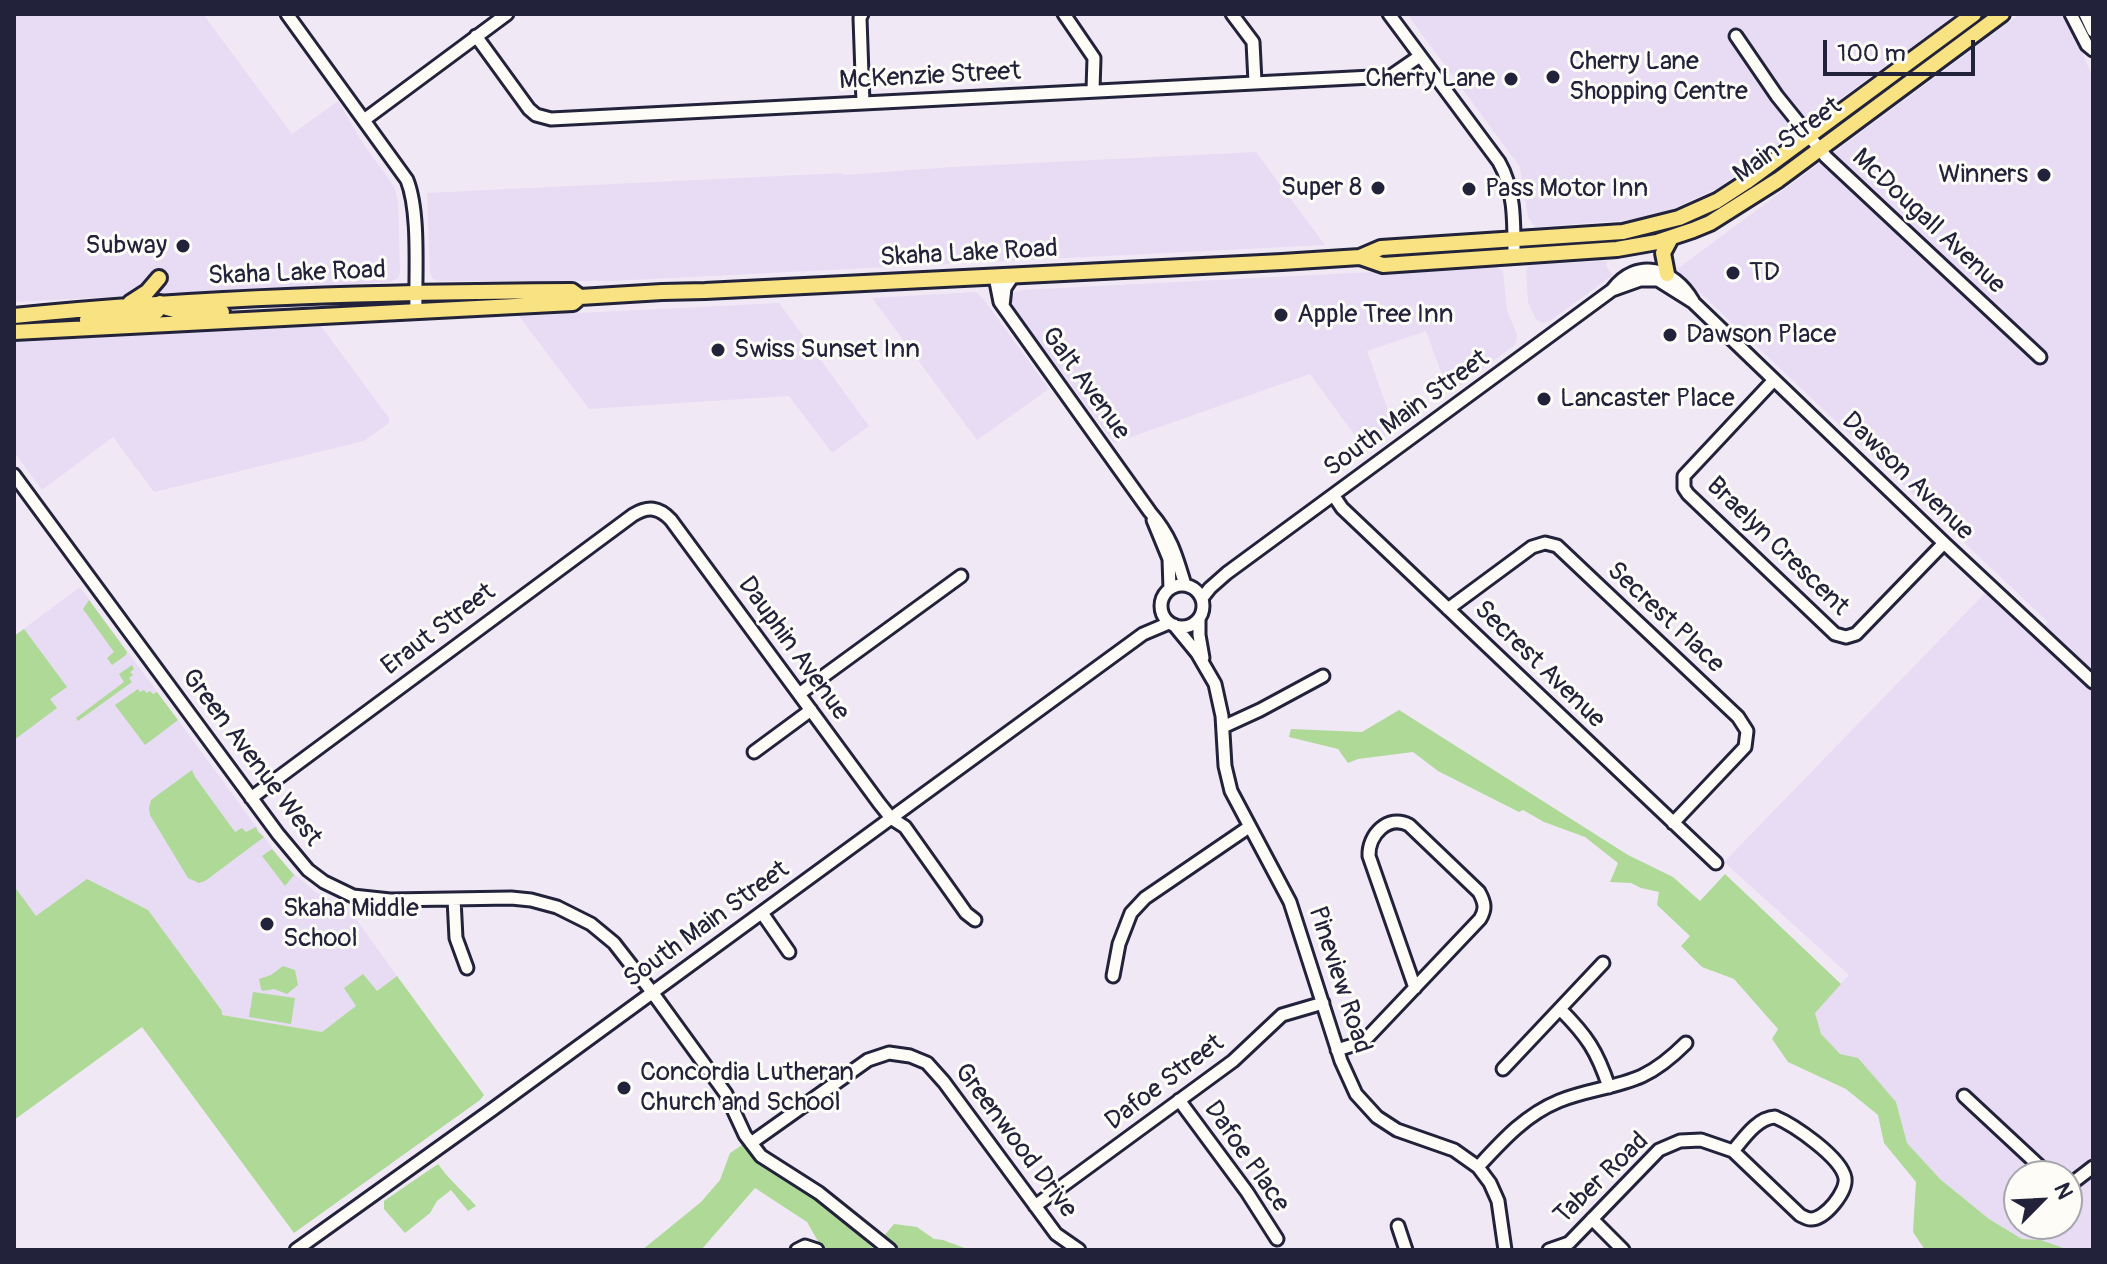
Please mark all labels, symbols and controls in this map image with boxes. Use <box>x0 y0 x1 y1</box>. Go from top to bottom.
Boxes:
scale bar <box>1827 24 1979 74</box>
text: 100 m <box>1837 39 1906 68</box>
place label: Cherry Lane Shopping Centre <box>1569 46 1748 108</box>
street label: McKenzie Street <box>838 57 1022 97</box>
place label: Cherry Lane <box>1365 63 1495 95</box>
marker: Cherry Lane Shopping Centre <box>1544 68 1562 86</box>
marker: Cherry Lane <box>1502 70 1520 88</box>
street label: Main Street <box>1728 91 1848 191</box>
street label: McDougall Avenue <box>1845 143 2011 301</box>
place label: Winners <box>1938 159 2028 191</box>
marker: Winners <box>2035 166 2053 184</box>
place label: Super 8 <box>1281 172 1362 204</box>
place label: Pass Motor Inn <box>1485 173 1648 205</box>
marker: Super 8 <box>1369 179 1387 197</box>
marker: Pass Motor Inn <box>1460 180 1478 198</box>
place label: Subway <box>85 230 167 262</box>
street label: Skaha Lake Road <box>879 234 1059 274</box>
marker: Subway <box>174 237 192 255</box>
street label: Skaha Lake Road <box>208 255 386 293</box>
place label: TD <box>1749 257 1780 289</box>
marker: TD <box>1724 264 1742 282</box>
place label: Apple Tree Inn <box>1297 299 1454 331</box>
marker: Apple Tree Inn <box>1272 306 1290 324</box>
place label: Dawson Place <box>1686 319 1836 351</box>
street label: Galt Avenue <box>1034 322 1136 446</box>
marker: Dawson Place <box>1661 326 1679 344</box>
place label: Swiss Sunset Inn <box>734 334 920 366</box>
marker: Swiss Sunset Inn <box>709 341 727 359</box>
street label: South Main Street <box>1318 344 1496 484</box>
place label: Lancaster Place <box>1560 383 1734 415</box>
marker: Lancaster Place <box>1535 390 1553 408</box>
street label: Dawson Avenue <box>1834 406 1980 548</box>
street label: Braelyn Crescent <box>1699 471 1855 623</box>
street label: Secrest Place <box>1600 556 1730 680</box>
street label: Dauphin Avenue <box>730 571 856 727</box>
street label: Eraut Street <box>376 577 502 683</box>
street label: Secrest Avenue <box>1467 595 1611 735</box>
street label: Green Avenue West <box>174 663 328 853</box>
street label: South Main Street <box>618 855 796 995</box>
place label: Skaha Middle School <box>283 893 419 954</box>
street label: Pineview Road <box>1301 903 1377 1057</box>
marker: Skaha Middle School <box>258 915 276 933</box>
street label: Dafoe Street <box>1100 1028 1230 1138</box>
place label: Concordia Lutheran Church and School <box>640 1057 854 1118</box>
street label: Greenwood Drive <box>947 1058 1083 1224</box>
marker: Concordia Lutheran Church and School <box>615 1079 633 1097</box>
street label: Dafoe Place <box>1196 1095 1296 1219</box>
street label: Taber Road <box>1548 1126 1656 1232</box>
north arrow <box>2003 1160 2083 1240</box>
text: N <box>2047 1179 2079 1204</box>

